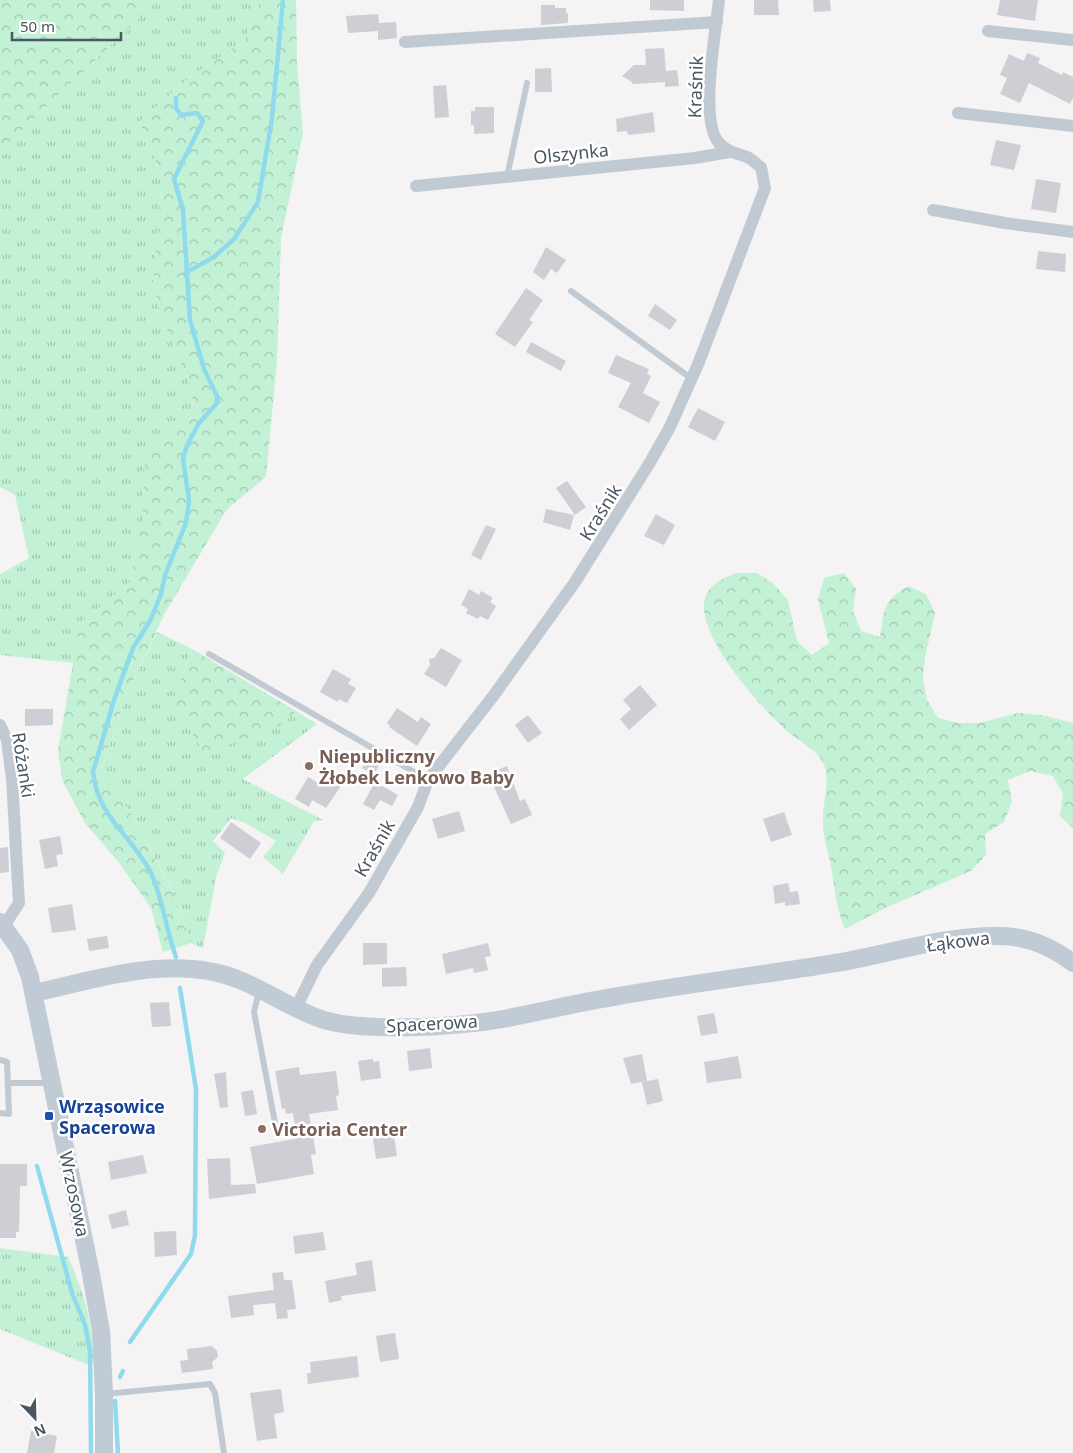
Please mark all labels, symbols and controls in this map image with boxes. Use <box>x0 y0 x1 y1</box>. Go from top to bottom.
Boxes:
scale bar <box>12 10 121 42</box>
text: 50 m <box>20 16 55 36</box>
street label: Kraśnik <box>682 55 708 119</box>
street label: Olszynka <box>532 137 610 169</box>
street label: Kraśnik <box>573 479 627 545</box>
street label: Różanki <box>7 731 41 799</box>
place label: Niepubliczny Żłobek Lenkowo Baby <box>319 744 515 789</box>
marker: Niepubliczny Żłobek Lenkowo Baby <box>303 760 315 772</box>
street label: Kraśnik <box>348 815 400 881</box>
street label: Łąkowa <box>925 925 991 957</box>
street label: Spacerowa <box>386 1009 478 1037</box>
place label: Wrząsowice Spacerowa <box>59 1094 165 1139</box>
marker: Wrząsowice Spacerowa <box>43 1110 55 1122</box>
place label: Victoria Center <box>272 1117 407 1141</box>
marker: Victoria Center <box>256 1123 268 1135</box>
street label: Wrzosowa <box>54 1149 96 1239</box>
north arrow <box>10 1393 60 1443</box>
text: N <box>31 1419 49 1441</box>

